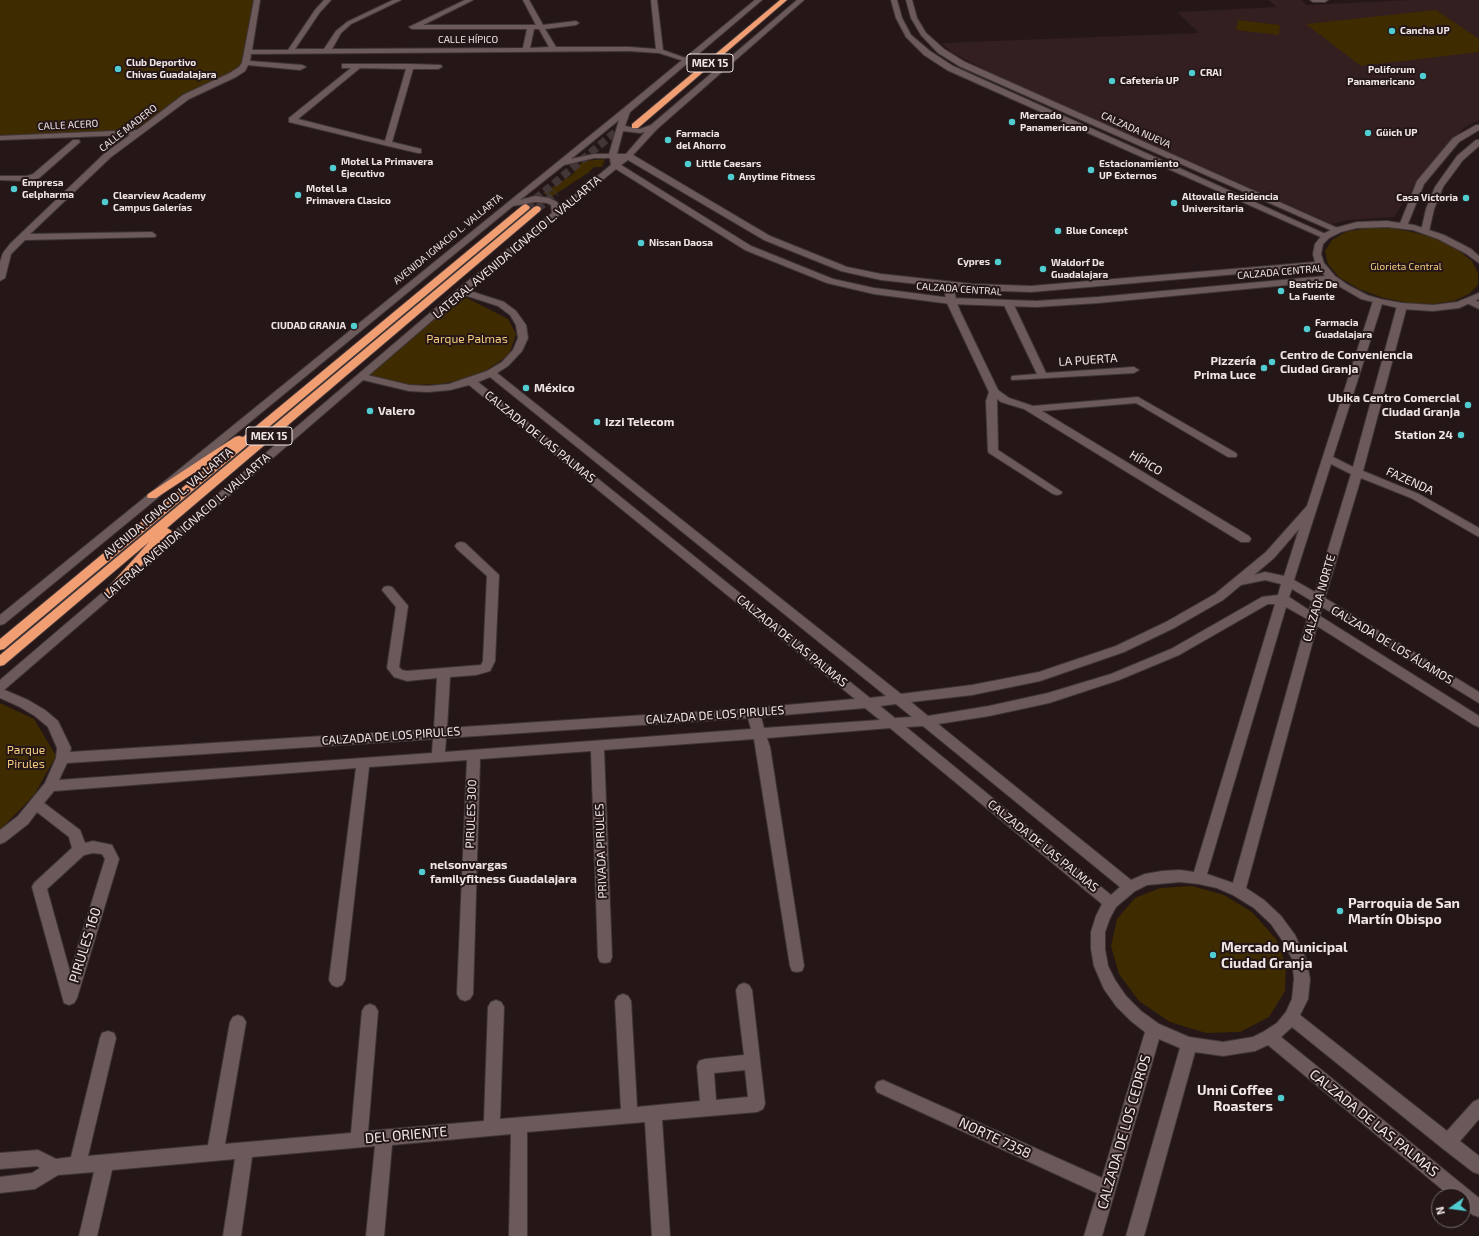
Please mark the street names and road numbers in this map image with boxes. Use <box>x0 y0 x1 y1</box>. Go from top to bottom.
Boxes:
street label: CALLE HÍPICO <box>438 34 498 46</box>
road number: MEX 15 <box>687 54 733 72</box>
street label: CALLE MADERO <box>97 102 159 154</box>
street label: CALZADA NUEVA <box>1099 109 1173 151</box>
street label: CALLE ACERO <box>38 117 98 133</box>
street label: LATERAL AVENIDA IGNACIO L. VALLARTA <box>430 172 604 322</box>
street label: AVENIDA IGNACIO L. VALLARTA <box>391 191 505 287</box>
street label: CALZADA CENTRAL <box>1237 262 1323 282</box>
street label: CALZADA CENTRAL <box>916 280 1002 298</box>
street label: LA PUERTA <box>1058 351 1118 369</box>
street label: CALZADA DE LAS PALMAS <box>482 388 598 486</box>
road number: MEX 15 <box>246 427 292 445</box>
street label: AVENIDA IGNACIO L. VALLARTA <box>100 445 236 561</box>
street label: HÍPICO <box>1127 448 1165 478</box>
street label: LATERAL AVENIDA IGNACIO L. VALLARTA <box>101 450 273 602</box>
street label: FAZENDA <box>1384 464 1436 498</box>
street label: CALZADA NORTE <box>1300 553 1338 643</box>
street label: CALZADA DE LAS PALMAS <box>734 592 850 690</box>
street label: CALZADA DE LOS ÁLAMOS <box>1328 603 1456 687</box>
street label: CALZADA DE LOS PIRULES <box>645 703 785 727</box>
street label: CALZADA DE LOS PIRULES <box>321 724 461 748</box>
street label: PIRULES 300 <box>463 779 479 849</box>
street label: CALZADA DE LAS PALMAS <box>985 797 1101 895</box>
street label: PRIVADA PIRULES <box>592 803 610 899</box>
street label: PIRULES 160 <box>66 905 104 985</box>
street label: CALZADA DE LOS CEDROS <box>1094 1053 1154 1211</box>
street label: CALZADA DE LAS PALMAS <box>1306 1066 1442 1180</box>
street label: NORTE 7358 <box>956 1114 1034 1162</box>
street label: DEL ORIENTE <box>364 1123 448 1147</box>

